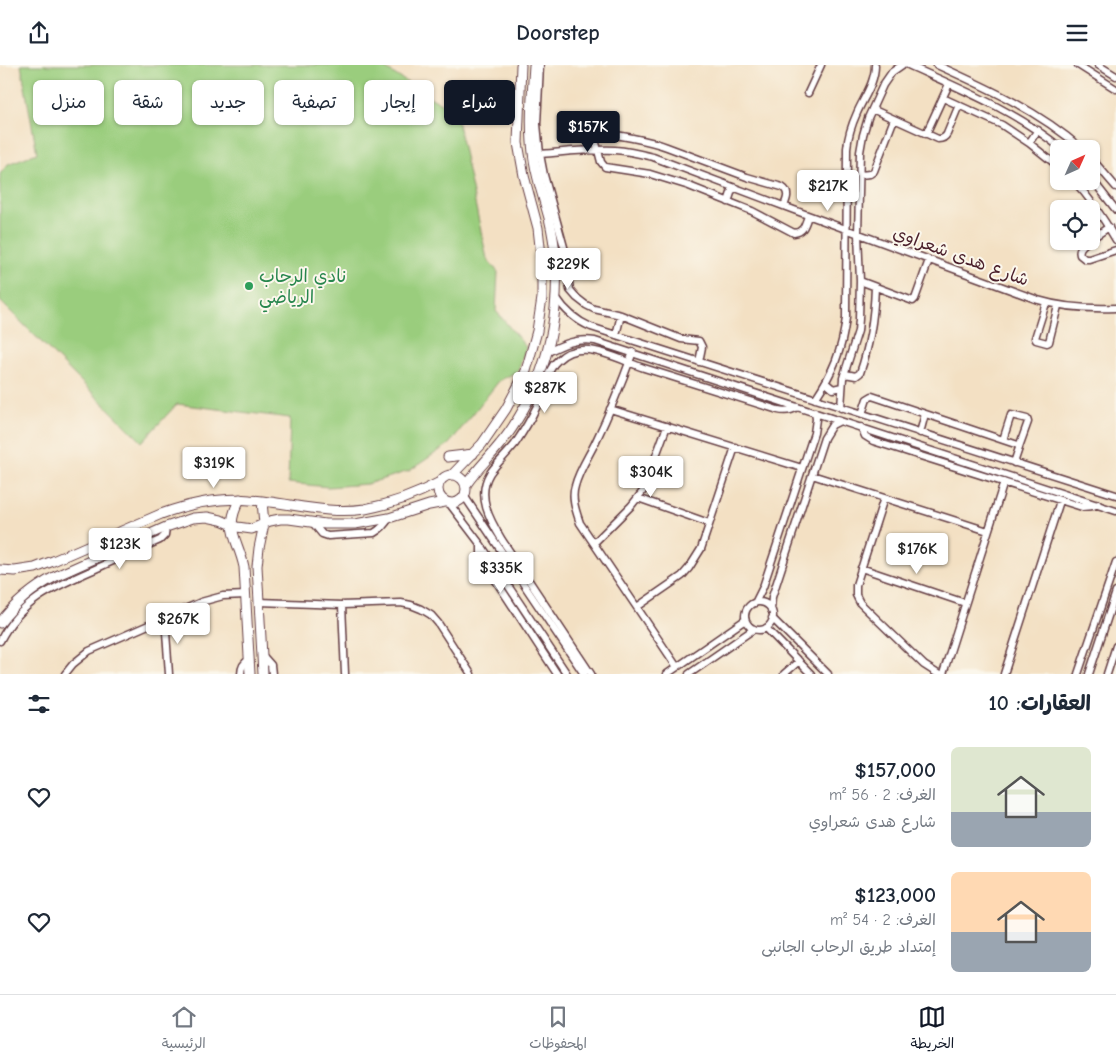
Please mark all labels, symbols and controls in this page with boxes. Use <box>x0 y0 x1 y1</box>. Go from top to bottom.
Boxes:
icon: share <box>25 19 53 47</box>
icon: menu <box>1063 19 1091 47</box>
text: Doorstep <box>516 20 600 46</box>
chip: منزل <box>33 80 104 125</box>
chip: شقة <box>114 80 182 125</box>
chip: جديد <box>192 80 264 125</box>
chip: تصفية <box>274 80 354 125</box>
chip: إيجار <box>364 80 434 125</box>
chip: شراء <box>444 80 515 125</box>
pin: $157K <box>553 111 623 153</box>
text: $157K <box>568 118 608 136</box>
north arrow <box>1050 140 1100 190</box>
map controls <box>1050 140 1100 250</box>
pin: $217K <box>793 169 863 212</box>
text: $217K <box>808 177 848 195</box>
button: locate <box>1050 200 1100 250</box>
street label: شارع هدى شعراوي <box>889 222 1032 293</box>
pin: $229K <box>533 247 603 290</box>
text: $229K <box>547 255 589 273</box>
place label: نادي الرحاب الرياضي <box>259 266 346 313</box>
marker: نادي الرحاب الرياضي <box>243 280 255 292</box>
pin: $287K <box>510 371 580 414</box>
text: $287K <box>524 379 566 397</box>
pin: $319K <box>179 447 249 489</box>
text: $319K <box>193 454 235 472</box>
pin: $304K <box>616 455 686 498</box>
text: $304K <box>629 463 673 481</box>
pin: $123K <box>85 527 155 570</box>
pin: $176K <box>882 533 952 575</box>
text: $123K <box>100 535 140 553</box>
text: $176K <box>897 540 937 558</box>
pin: $335K <box>466 551 536 594</box>
text: $335K <box>480 559 522 577</box>
pin: $267K <box>143 603 213 645</box>
text: $267K <box>157 610 199 628</box>
icon: filters <box>25 690 53 718</box>
text: العقارات: 10 <box>989 691 1091 715</box>
text: $157,000 <box>854 758 936 782</box>
icon: home <box>991 767 1051 827</box>
icon: heart <box>25 783 53 811</box>
text: الغرف: 2 · 56 m² <box>829 786 936 804</box>
text: شارع هدى شعراوي <box>809 813 936 831</box>
text: $123,000 <box>854 883 936 907</box>
icon: home <box>991 892 1051 952</box>
icon: heart <box>25 908 53 936</box>
text: الغرف: 2 · 54 m² <box>830 911 936 929</box>
text: إمتداد طريق الرحاب الجانبى <box>761 938 936 956</box>
tab: الرئيسية <box>162 1003 206 1056</box>
tab: المحفوظات <box>529 1003 587 1056</box>
tab: الخريطة <box>911 1003 954 1056</box>

